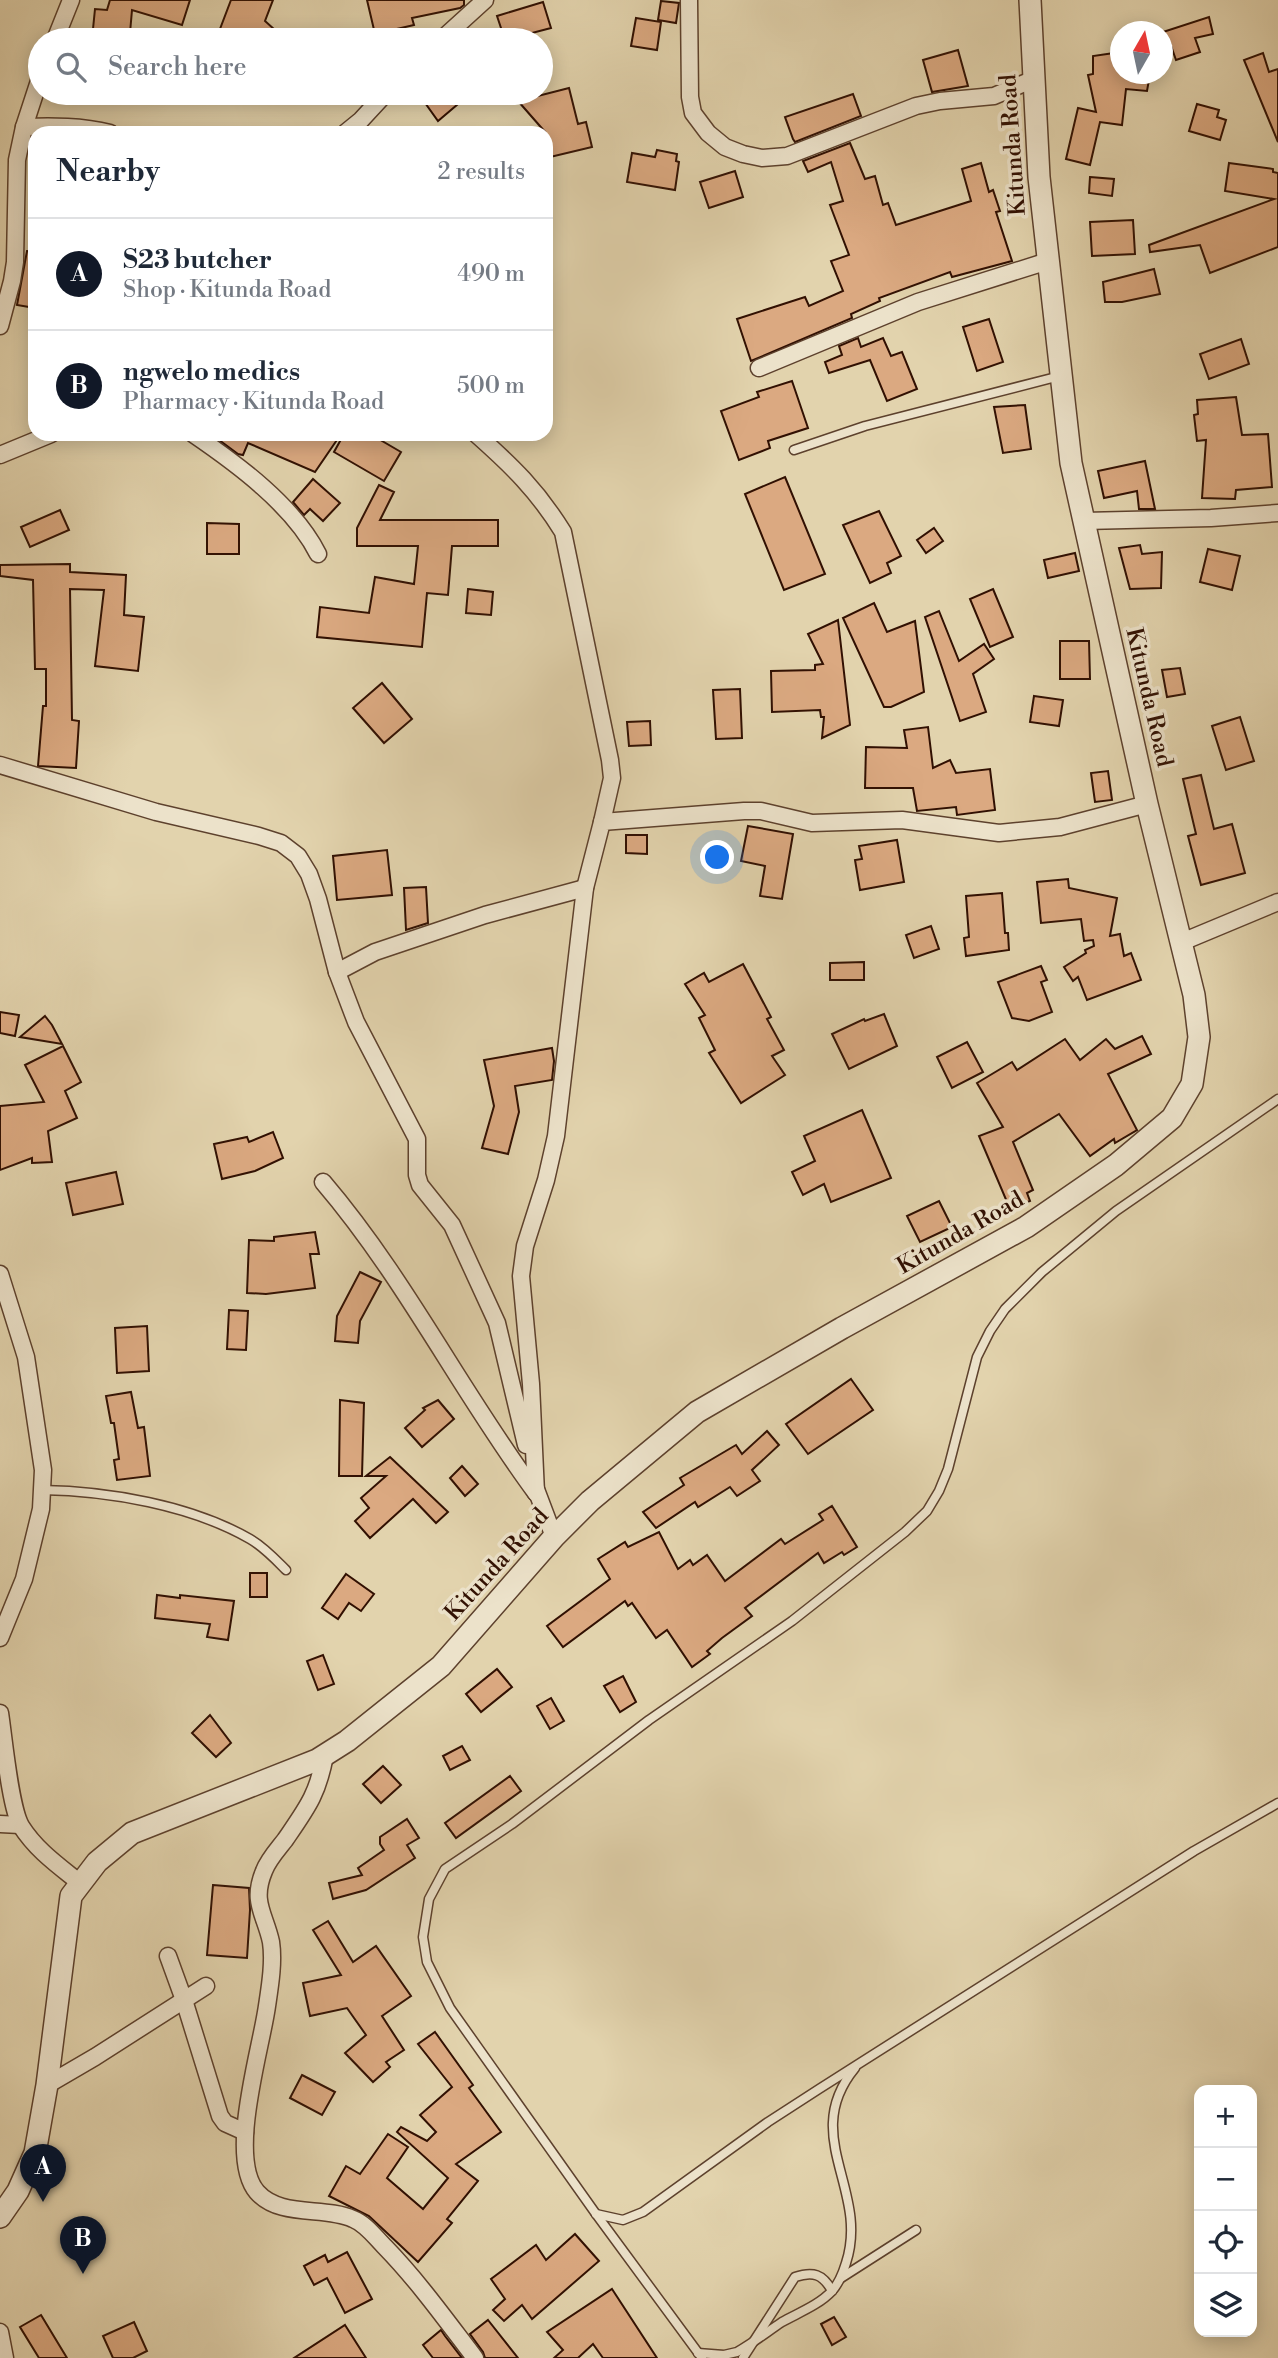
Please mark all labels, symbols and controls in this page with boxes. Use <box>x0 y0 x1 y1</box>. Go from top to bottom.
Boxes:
north arrow <box>1110 21 1173 84</box>
search box <box>28 28 553 105</box>
icon: search <box>52 48 90 86</box>
text: Search here <box>108 51 247 83</box>
street label: Kitunda Road <box>994 73 1032 217</box>
text: Nearby <box>56 153 160 191</box>
text: 2 results <box>438 158 525 186</box>
text: S23 butcher <box>123 244 272 276</box>
text: A <box>71 260 87 288</box>
text: 490 m <box>457 260 525 288</box>
text: Shop · Kitunda Road <box>123 276 331 304</box>
text: ngwelo medics <box>123 356 300 388</box>
text: B <box>70 372 88 400</box>
text: 500 m <box>457 372 525 400</box>
text: Pharmacy · Kitunda Road <box>123 388 384 416</box>
street label: Kitunda Road <box>1119 625 1179 769</box>
your location <box>700 840 734 874</box>
street label: Kitunda Road <box>892 1185 1029 1280</box>
street label: Kitunda Road <box>439 1503 555 1627</box>
map controls <box>1194 2085 1257 2337</box>
button: + <box>1194 2085 1257 2148</box>
pin: A <box>20 2144 66 2202</box>
button: − <box>1194 2148 1257 2211</box>
button: locate <box>1194 2211 1257 2274</box>
pin: B <box>60 2216 106 2274</box>
button: layers <box>1194 2274 1257 2337</box>

